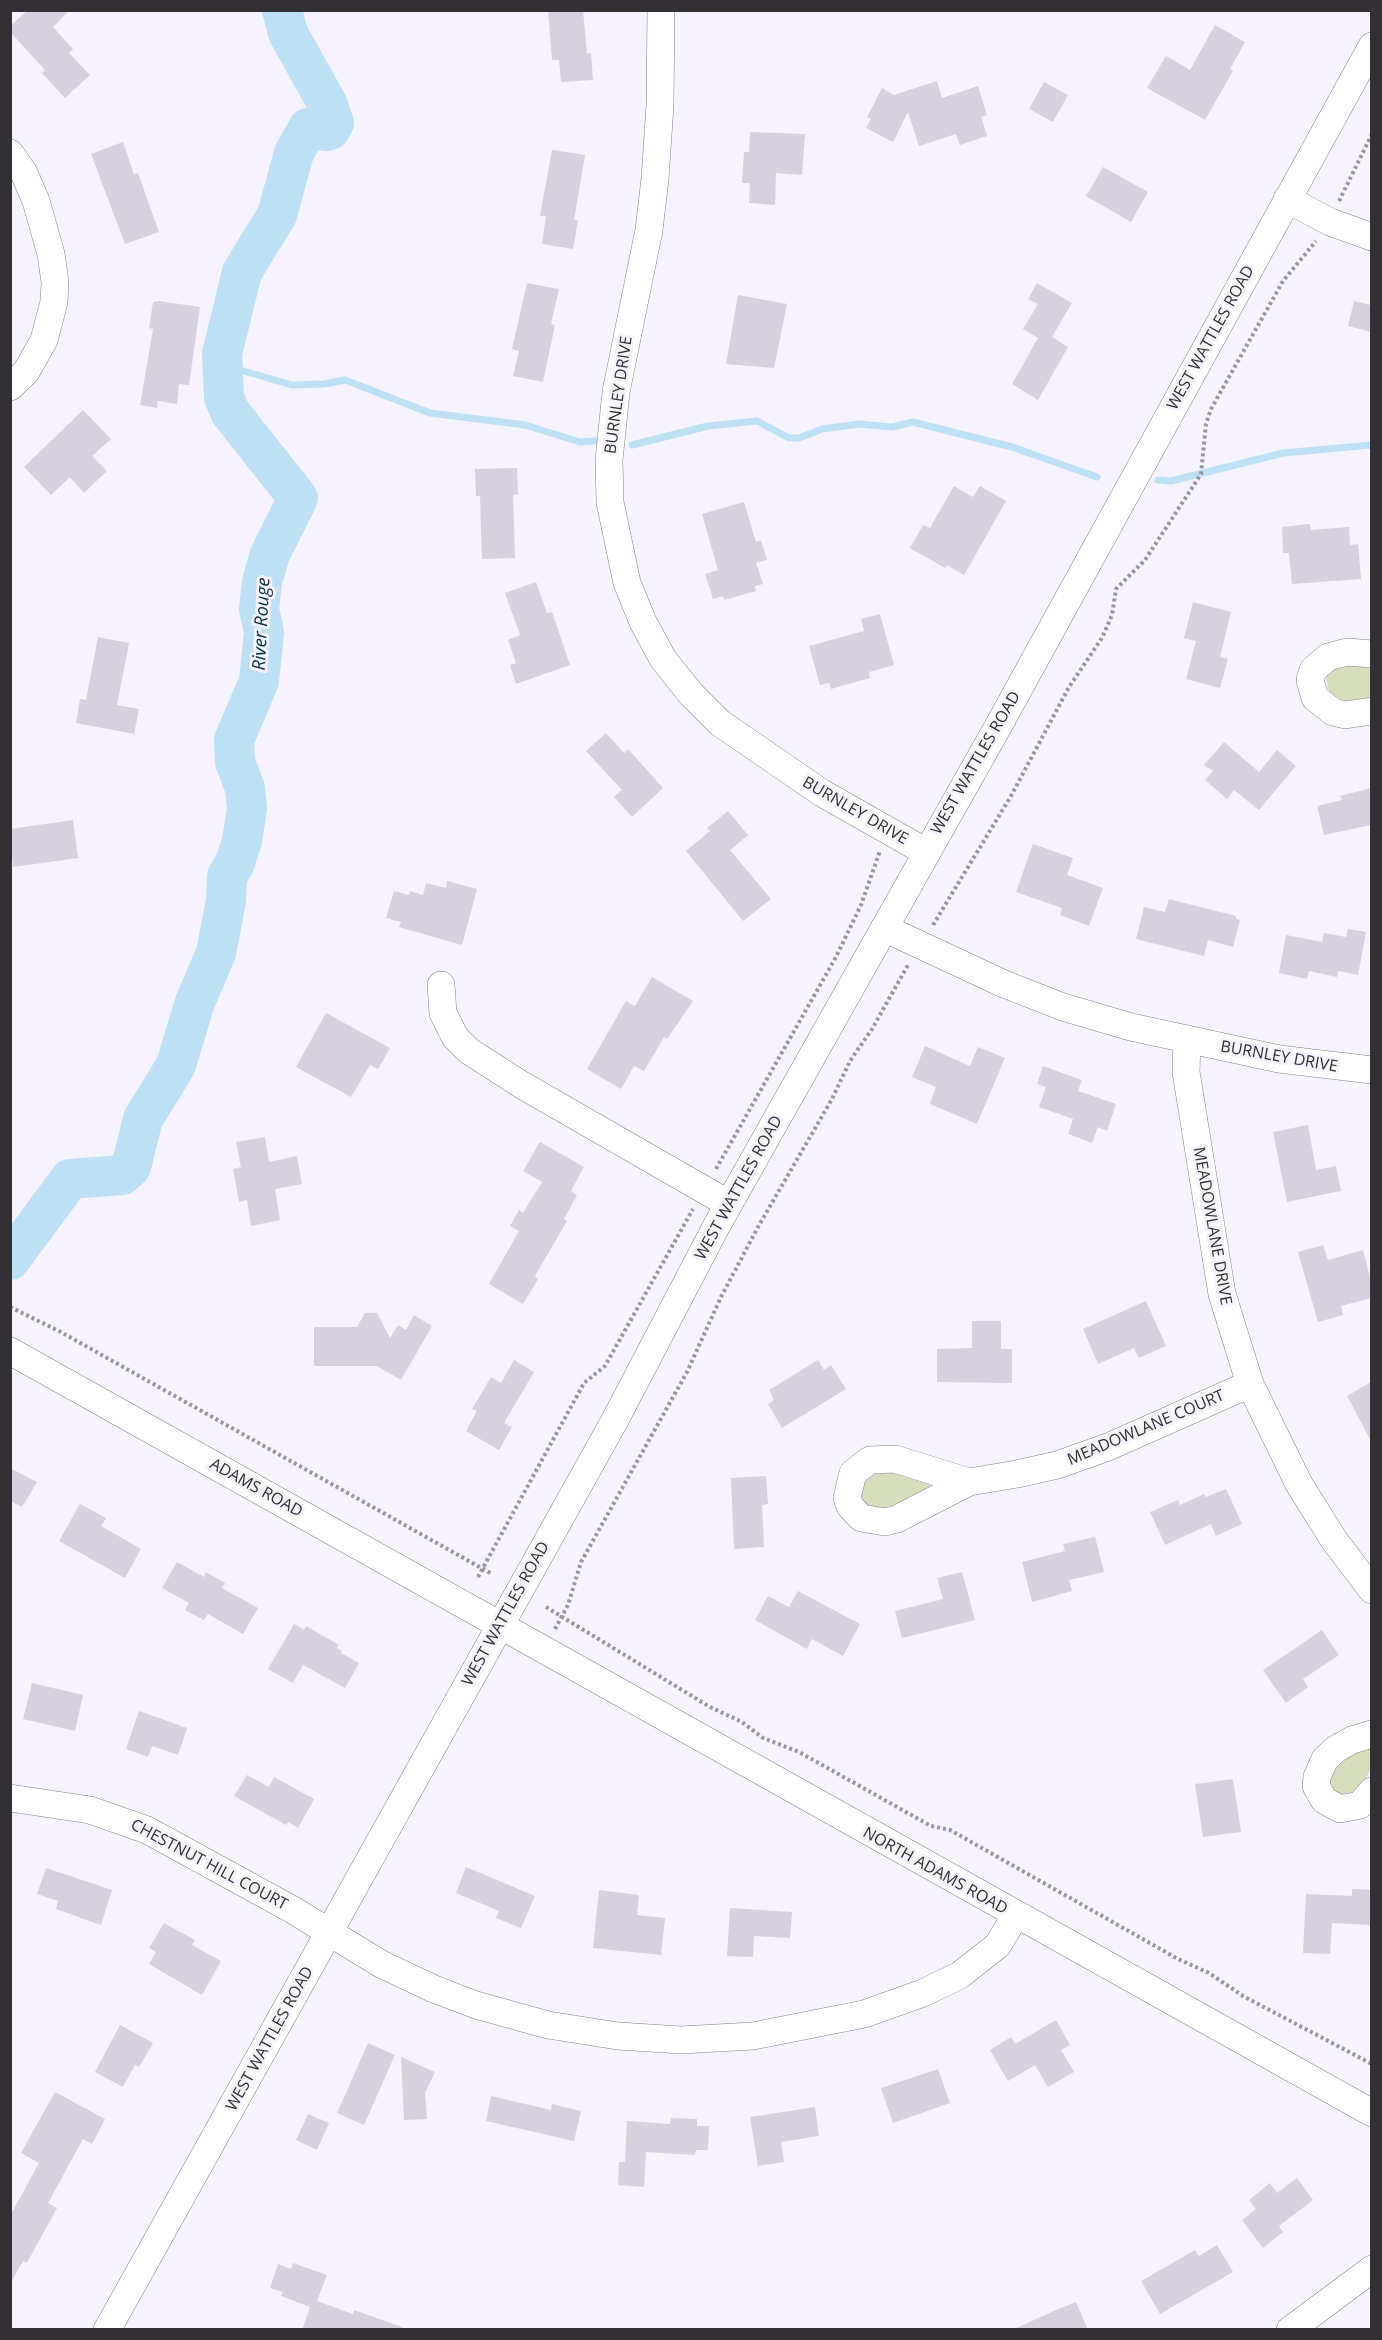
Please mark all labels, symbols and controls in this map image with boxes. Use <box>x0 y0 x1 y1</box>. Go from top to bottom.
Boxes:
street label: WEST WATTLES ROAD <box>1163 262 1259 414</box>
street label: BURNLEY DRIVE <box>601 335 637 455</box>
water label: River Rouge <box>249 577 275 671</box>
street label: WEST WATTLES ROAD <box>927 688 1025 838</box>
street label: BURNLEY DRIVE <box>799 773 911 849</box>
street label: BURNLEY DRIVE <box>1219 1037 1339 1077</box>
street label: WEST WATTLES ROAD <box>691 1112 787 1264</box>
street label: MEADOWLANE DRIVE <box>1189 1145 1235 1307</box>
street label: MEADOWLANE COURT <box>1065 1386 1227 1470</box>
street label: ADAMS ROAD <box>206 1455 306 1521</box>
street label: WEST WATTLES ROAD <box>458 1538 554 1690</box>
street label: CHESTNUT HILL COURT <box>127 1815 291 1915</box>
street label: NORTH ADAMS ROAD <box>859 1823 1011 1919</box>
street label: WEST WATTLES ROAD <box>222 1963 318 2115</box>

